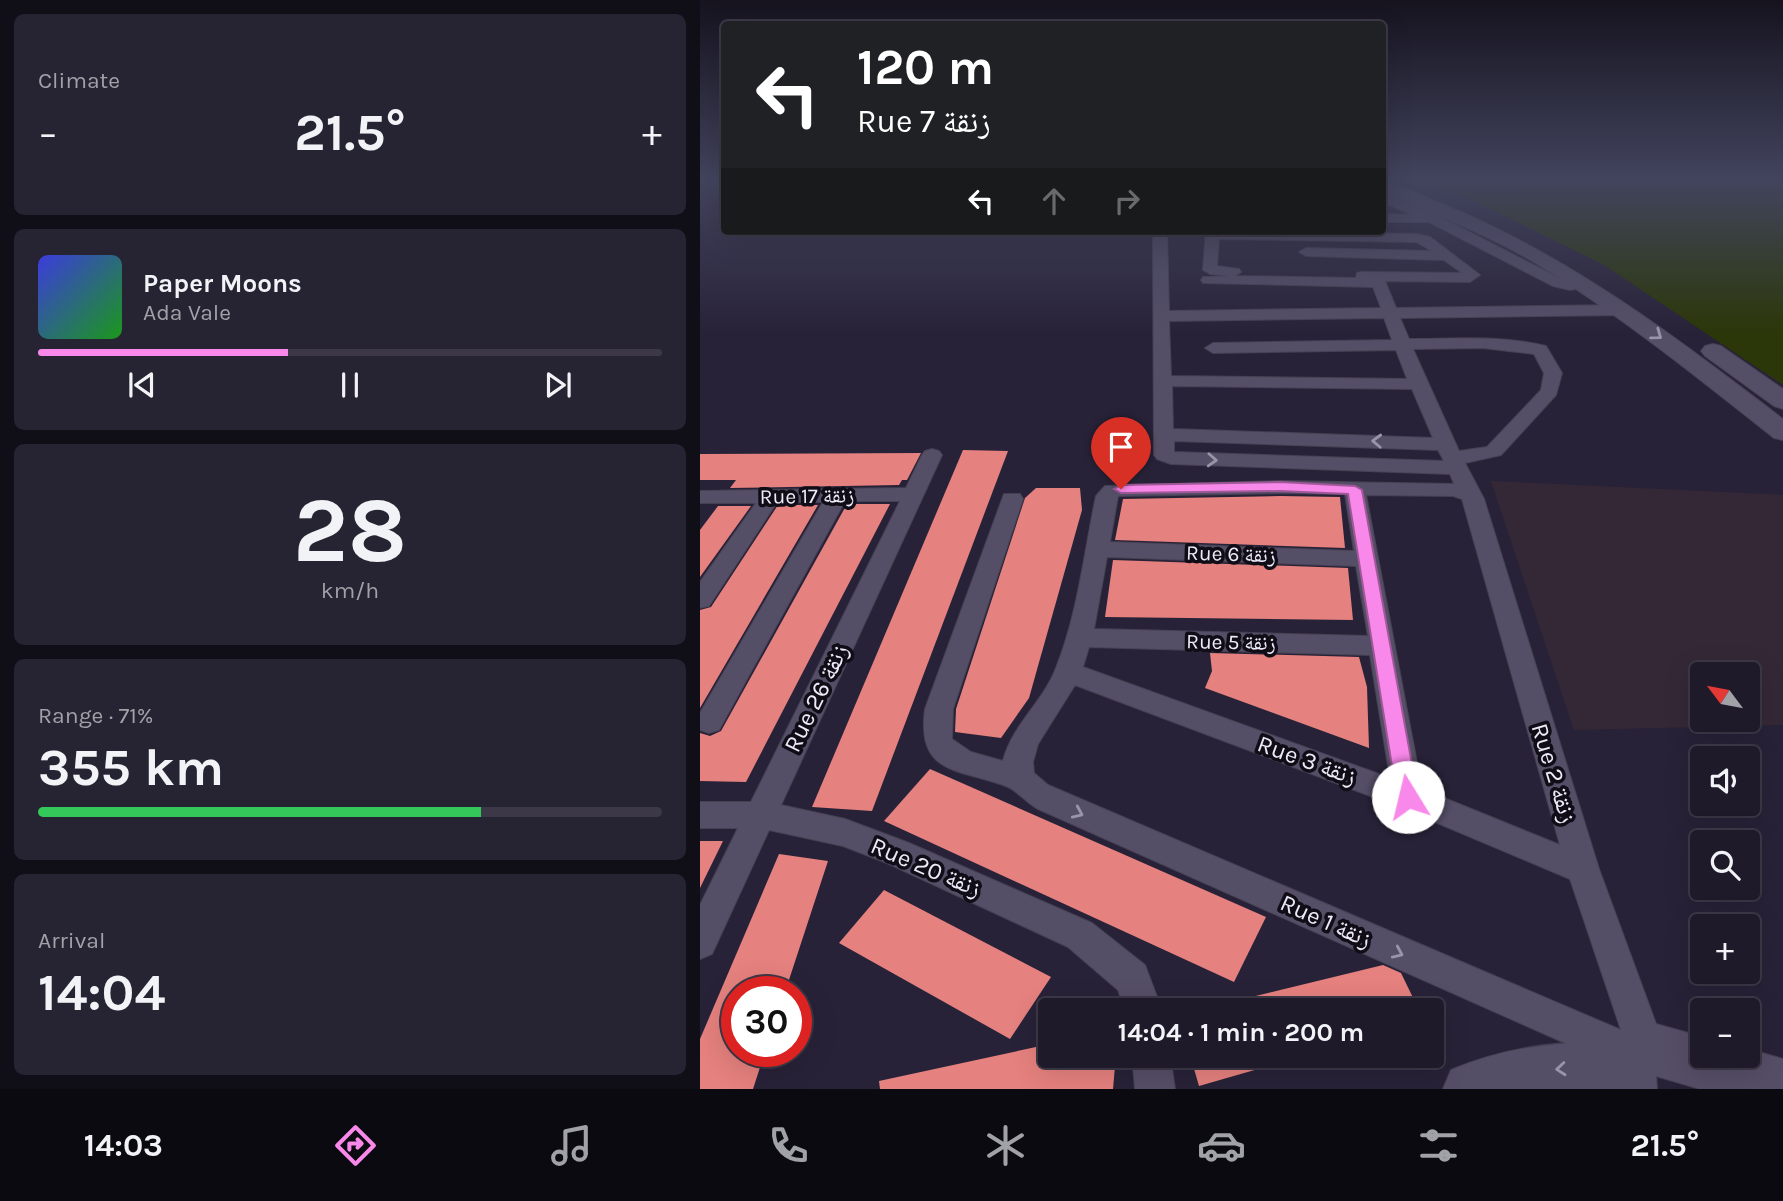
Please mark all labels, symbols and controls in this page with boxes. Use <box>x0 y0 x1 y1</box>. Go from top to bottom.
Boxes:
text: 120 m <box>857 39 994 96</box>
icon: left <box>742 49 833 140</box>
text: Climate <box>38 67 120 94</box>
text: 21.5° <box>294 102 406 163</box>
text: Rue 7 زنقة <box>857 103 991 140</box>
text: − <box>38 111 58 156</box>
text: + <box>642 111 662 156</box>
icon: left <box>962 182 1000 220</box>
icon: ahead <box>1035 182 1073 220</box>
icon: right <box>1108 182 1146 220</box>
text: Paper Moons <box>143 268 302 299</box>
text: Ada Vale <box>143 299 231 326</box>
one-way arrow <box>1649 326 1662 339</box>
icon: previous <box>123 366 161 404</box>
icon: pause <box>331 366 369 404</box>
icon: next <box>539 366 577 404</box>
pin <box>1091 417 1151 489</box>
icon: arrive <box>1102 428 1140 466</box>
one-way arrow <box>1371 434 1382 449</box>
one-way arrow <box>1207 452 1218 467</box>
text: 28 <box>293 478 407 584</box>
street label: Rue 17 زنقة <box>759 483 855 509</box>
street label: Rue 6 زنقة <box>1186 540 1276 568</box>
text: km/h <box>321 577 379 604</box>
street label: Rue 5 زنقة <box>1186 629 1276 655</box>
street label: Rue 26 زنقة <box>778 639 854 757</box>
north arrow <box>1690 662 1760 732</box>
map controls <box>1690 662 1760 1068</box>
text: Range · 71% <box>38 702 154 729</box>
street label: Rue 2 زنقة <box>1526 720 1582 826</box>
street label: Rue 3 زنقة <box>1254 729 1360 791</box>
text: 355 km <box>38 737 224 798</box>
button: sound <box>1690 746 1760 816</box>
position arrow <box>1371 760 1445 834</box>
one-way arrow <box>1070 805 1083 819</box>
button: search <box>1690 830 1760 900</box>
street label: Rue 20 زنقة <box>867 831 985 903</box>
street label: Rue 1 زنقة <box>1276 889 1376 953</box>
button: + <box>1690 914 1760 984</box>
text: Arrival <box>38 927 105 954</box>
one-way arrow <box>1391 945 1404 959</box>
text: 14:04 <box>38 962 165 1023</box>
speed limit sign: 30 <box>721 976 812 1067</box>
button: − <box>1690 998 1760 1068</box>
text: 14:04 · 1 min · 200 m <box>1118 1017 1364 1048</box>
one-way arrow <box>1556 1062 1567 1077</box>
icon: directions <box>331 1121 380 1170</box>
icon: music <box>547 1121 596 1170</box>
icon: phone <box>764 1121 813 1170</box>
icon: climate <box>981 1121 1030 1170</box>
icon: car <box>1197 1121 1246 1170</box>
icon: filters <box>1414 1121 1463 1170</box>
text: 14:03 <box>84 1127 163 1164</box>
text: 21.5° <box>1630 1127 1699 1164</box>

